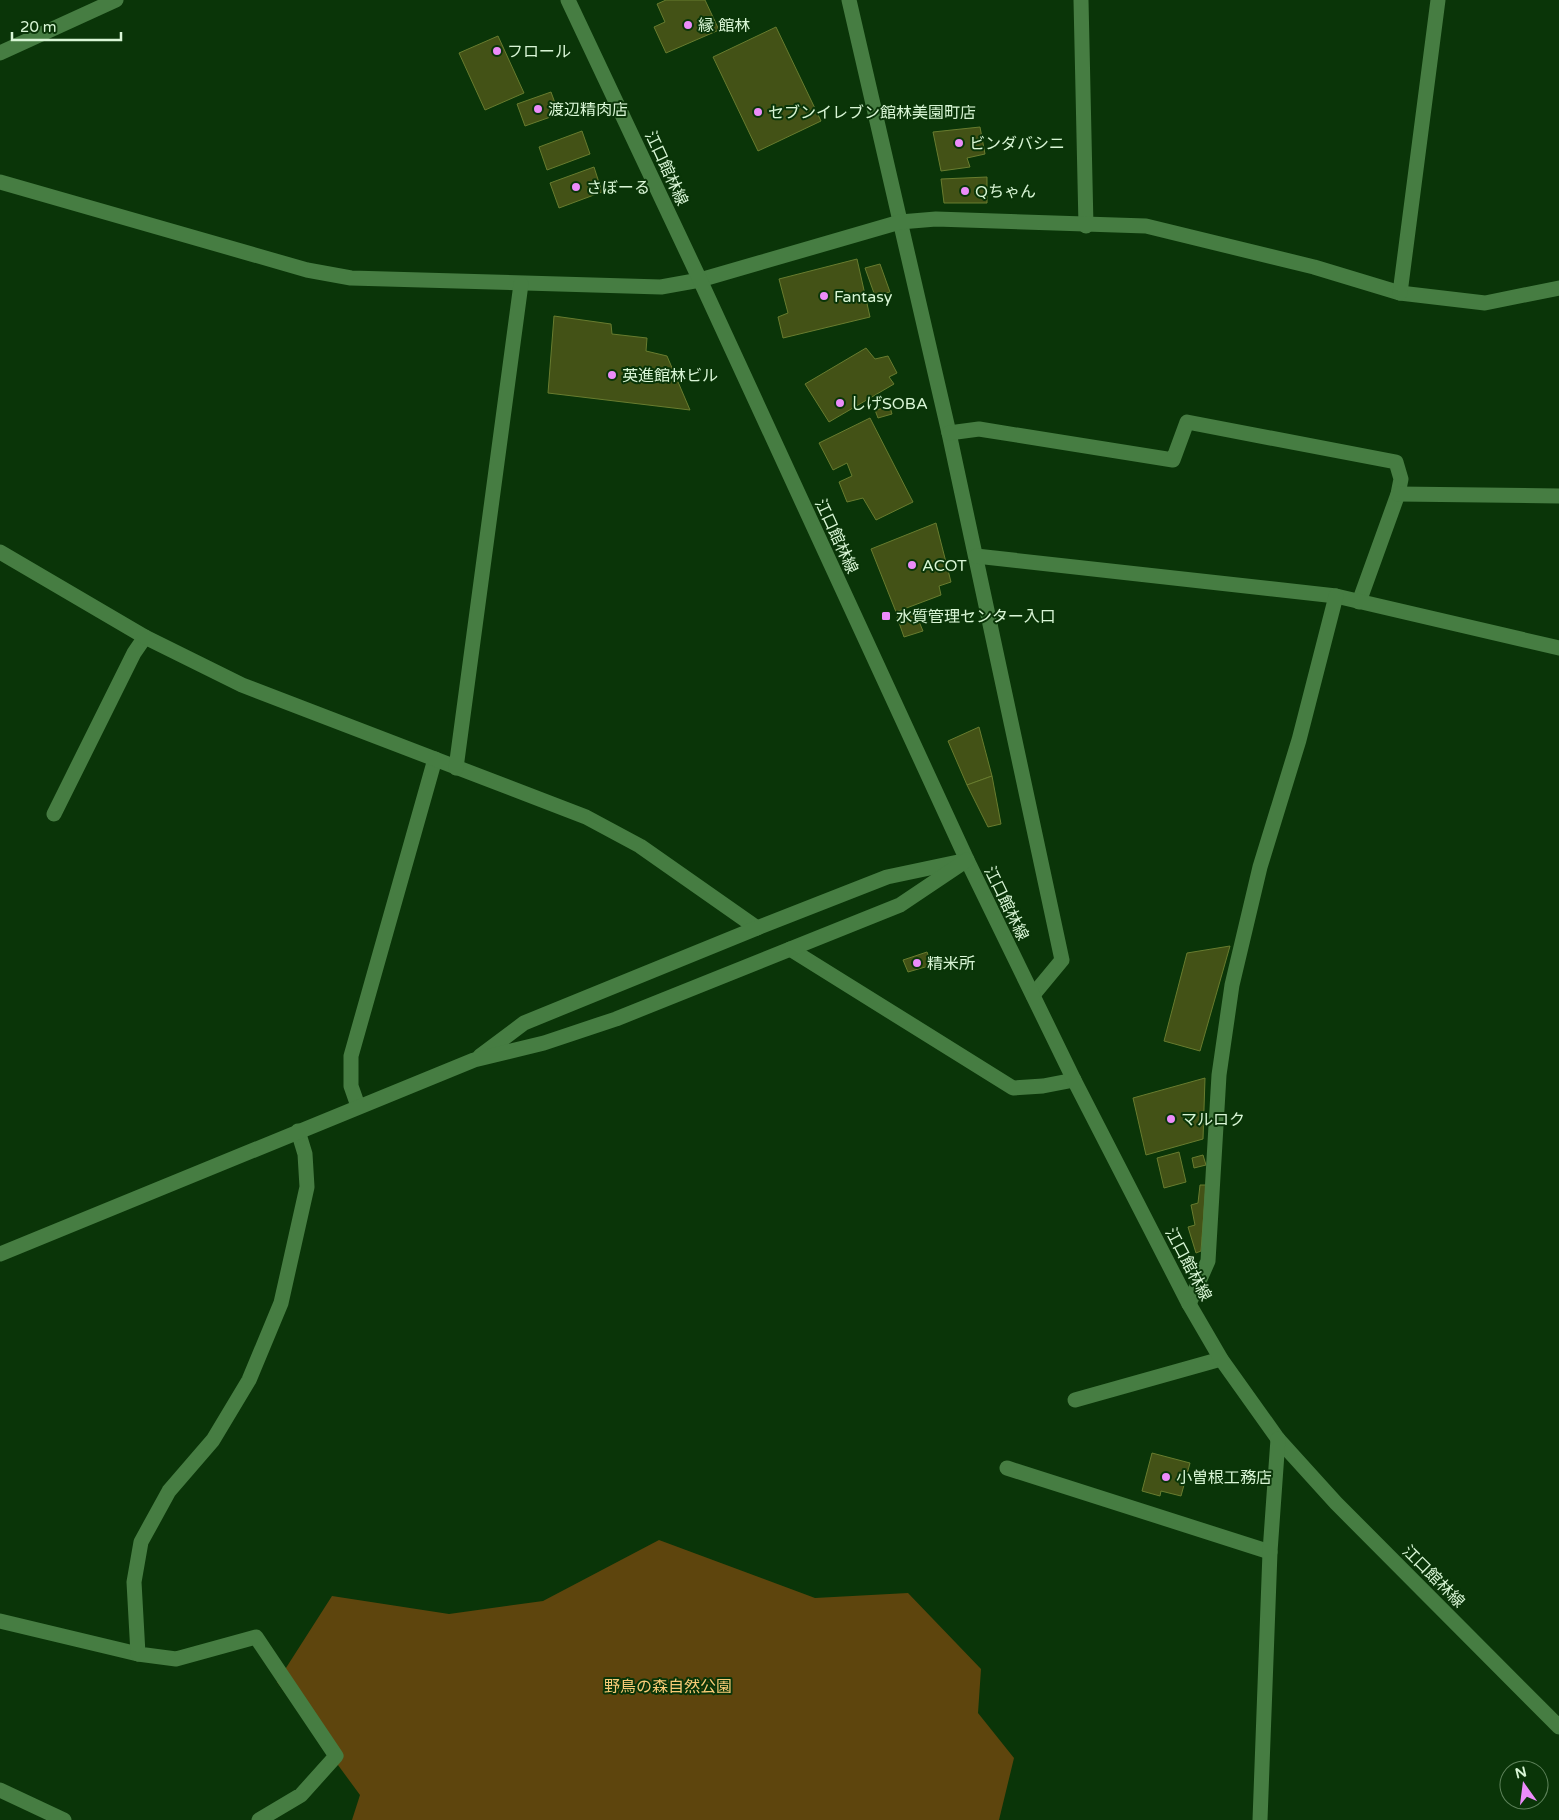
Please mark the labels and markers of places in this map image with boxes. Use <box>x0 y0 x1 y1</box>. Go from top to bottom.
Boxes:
place label: 縁 館林 <box>698 16 750 36</box>
marker: 縁 館林 <box>682 19 694 31</box>
place label: フロール <box>507 42 571 62</box>
marker: フロール <box>491 45 503 57</box>
place label: 渡辺精肉店 <box>548 100 628 120</box>
marker: 渡辺精肉店 <box>532 103 544 115</box>
place label: セブンイレブン館林美園町店 <box>768 103 976 123</box>
marker: セブンイレブン館林美園町店 <box>752 106 764 118</box>
place label: ビンダバシニ <box>969 134 1065 154</box>
marker: ビンダバシニ <box>953 137 965 149</box>
place label: さぼーる <box>586 178 650 198</box>
marker: さぼーる <box>570 181 582 193</box>
place label: Qちゃん <box>975 182 1036 202</box>
marker: Qちゃん <box>959 185 971 197</box>
place label: Fantasy <box>834 287 893 307</box>
marker: Fantasy <box>818 290 830 302</box>
place label: 英進館林ビル <box>622 366 718 386</box>
marker: 英進館林ビル <box>606 369 618 381</box>
place label: しげSOBA <box>850 394 928 414</box>
marker: しげSOBA <box>834 397 846 409</box>
place label: ACOT <box>922 556 967 576</box>
marker: ACOT <box>906 559 918 571</box>
place label: 水質管理センター入口 <box>896 607 1056 627</box>
marker: 水質管理センター入口 <box>880 610 892 622</box>
place label: 精米所 <box>927 954 975 974</box>
marker: 精米所 <box>911 957 923 969</box>
place label: マルロク <box>1181 1110 1245 1130</box>
marker: マルロク <box>1165 1113 1177 1125</box>
place label: 小曽根工務店 <box>1176 1468 1272 1488</box>
marker: 小曽根工務店 <box>1160 1471 1172 1483</box>

